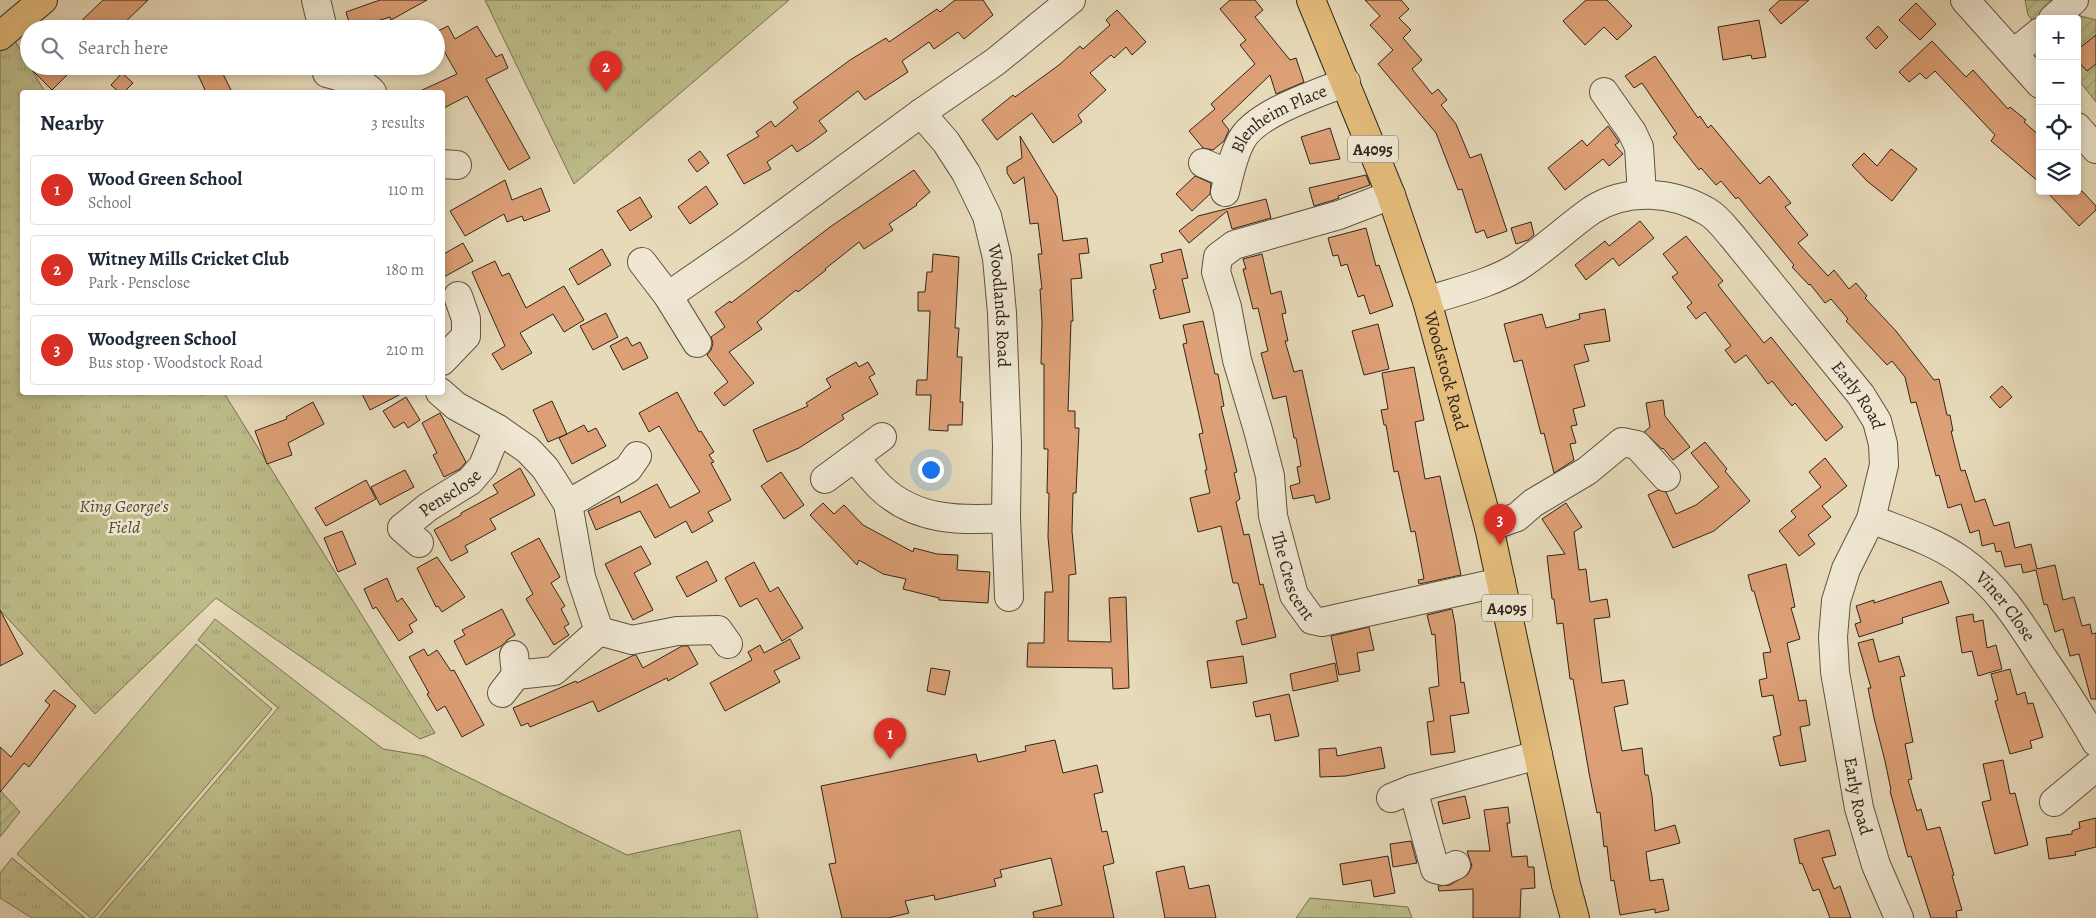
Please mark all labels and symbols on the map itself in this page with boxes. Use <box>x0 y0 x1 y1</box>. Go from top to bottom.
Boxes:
pin: 2 <box>590 51 622 92</box>
street label: Blenheim Place <box>1225 79 1330 157</box>
road number: A4095 <box>1348 136 1398 162</box>
street label: Woodlands Road <box>982 241 1016 368</box>
street label: Woodstock Road <box>1418 307 1474 433</box>
street label: Early Road <box>1826 356 1891 432</box>
your location <box>918 457 944 483</box>
street label: Pensclose <box>413 464 487 522</box>
park label: King George's Field <box>79 494 169 539</box>
pin: 3 <box>1484 504 1516 545</box>
street label: The Crescent <box>1266 529 1321 625</box>
street label: Viner Close <box>1970 565 2041 646</box>
road number: A4095 <box>1482 594 1532 622</box>
pin: 1 <box>874 718 906 759</box>
street label: Early Road <box>1838 755 1878 838</box>

